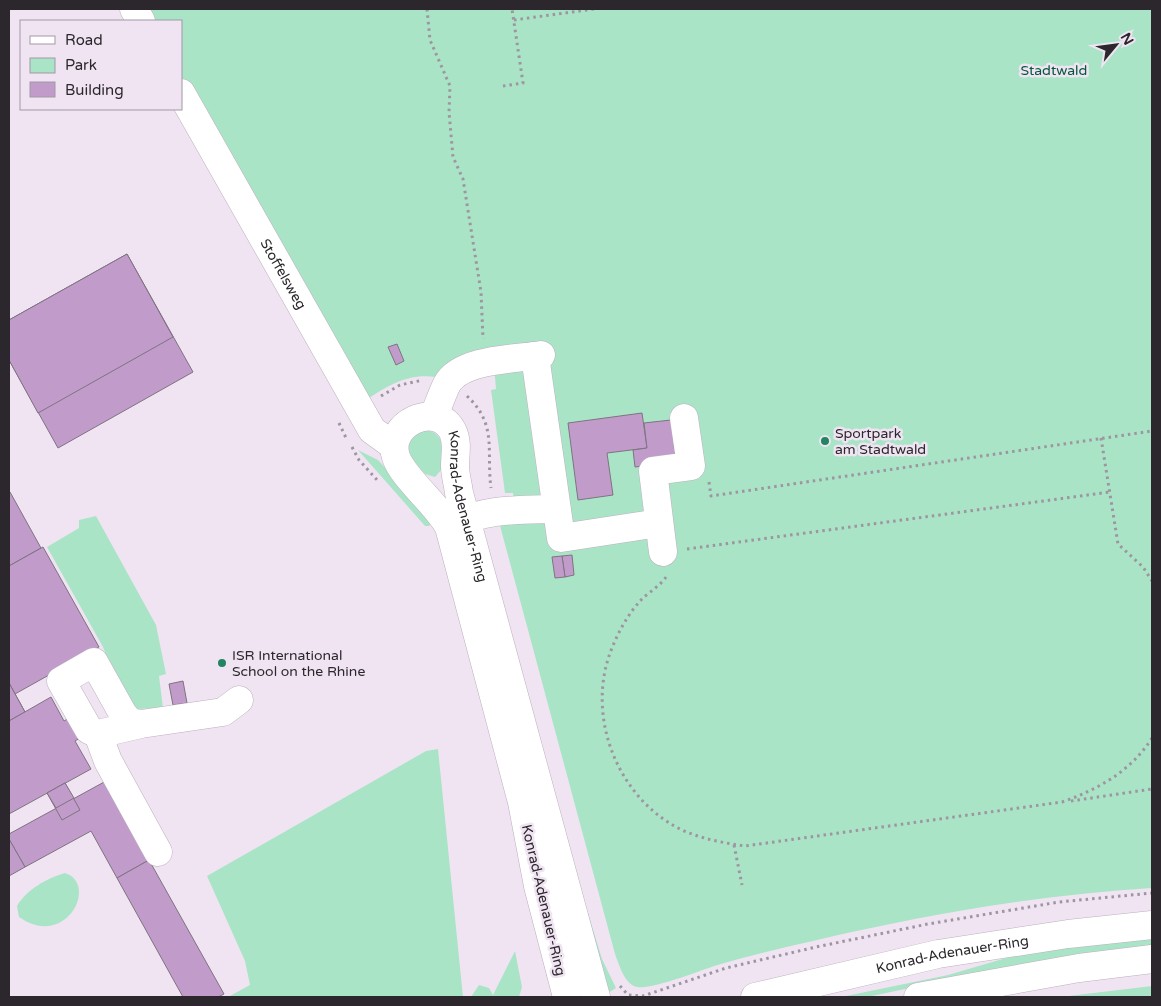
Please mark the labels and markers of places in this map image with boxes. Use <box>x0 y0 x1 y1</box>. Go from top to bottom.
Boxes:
place label: Sportpark am Stadtwald <box>835 425 926 458</box>
marker: Sportpark am Stadtwald <box>819 435 831 447</box>
place label: ISR International School on the Rhine <box>232 647 365 680</box>
marker: ISR International School on the Rhine <box>216 657 228 669</box>

